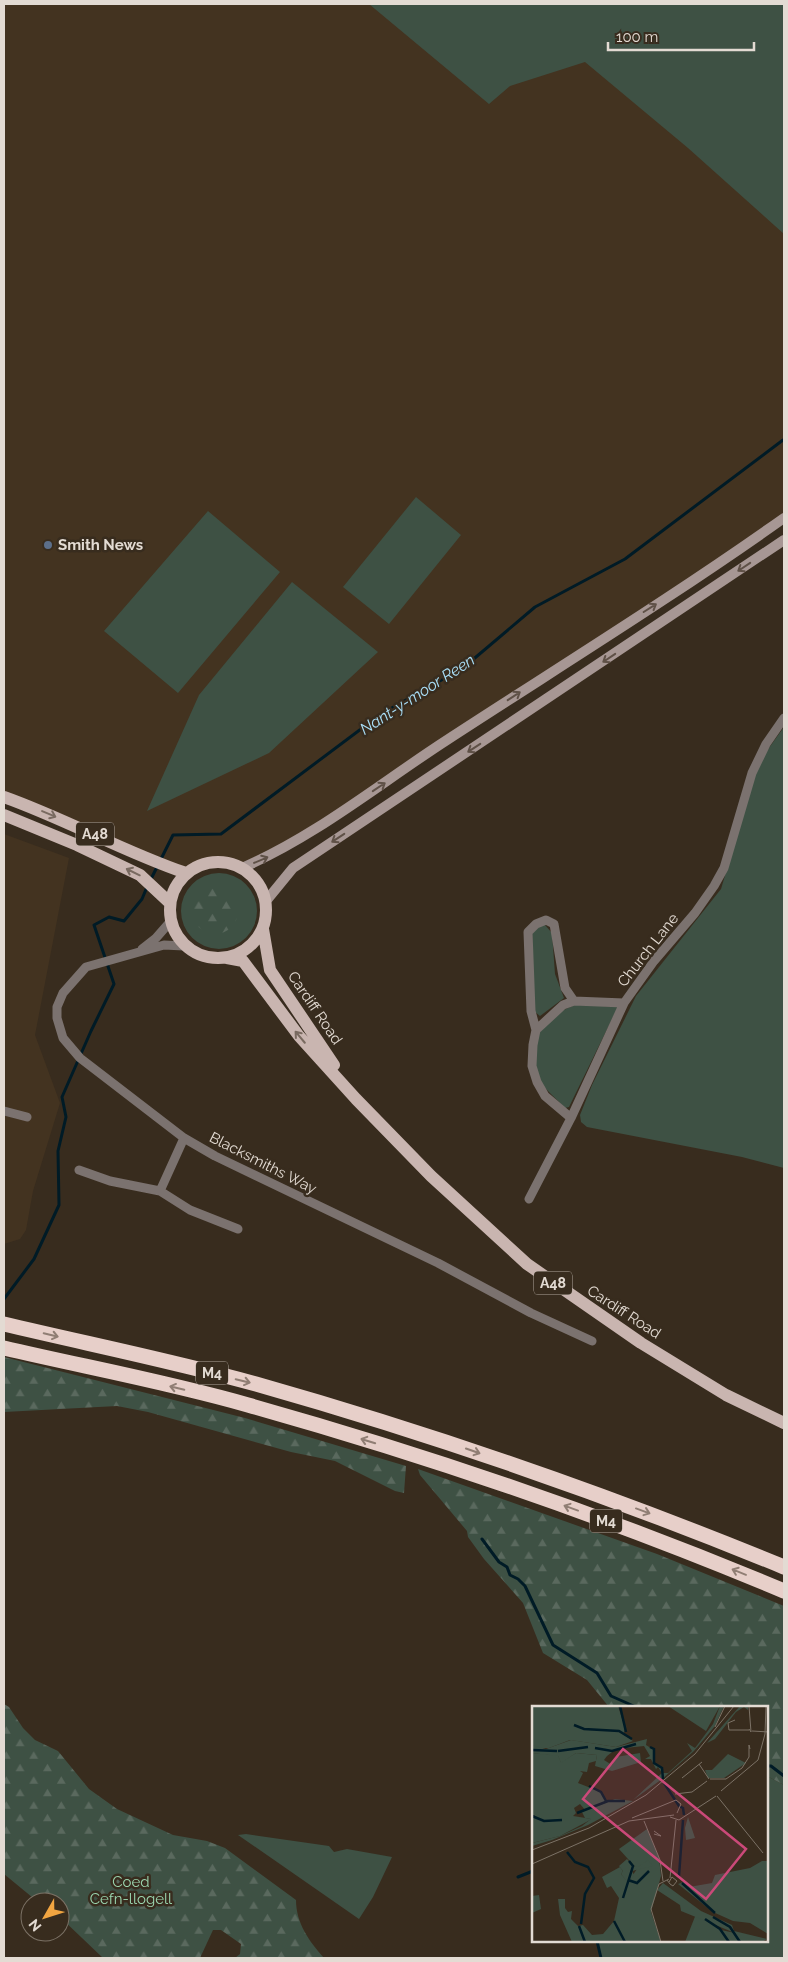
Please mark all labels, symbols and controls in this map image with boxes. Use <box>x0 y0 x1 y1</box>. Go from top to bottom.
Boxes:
scale bar <box>608 20 754 52</box>
text: 100 m <box>616 28 658 46</box>
place label: Smith News <box>58 536 143 554</box>
marker: Smith News <box>42 539 54 551</box>
one-way arrow <box>737 562 751 573</box>
one-way arrow <box>643 603 657 613</box>
water label: Nant-y-moor Reen <box>356 650 478 739</box>
one-way arrow <box>602 653 616 663</box>
one-way arrow <box>506 691 520 701</box>
one-way arrow <box>467 743 481 754</box>
one-way arrow <box>371 782 385 792</box>
one-way arrow <box>41 810 56 820</box>
road number: A48 <box>76 822 114 846</box>
one-way arrow <box>332 833 346 843</box>
one-way arrow <box>253 855 268 864</box>
one-way arrow <box>125 866 140 876</box>
street label: Church Lane <box>614 910 682 990</box>
street label: Cardiff Road <box>284 968 346 1048</box>
one-way arrow <box>294 1030 306 1043</box>
street label: Blacksmiths Way <box>206 1128 320 1198</box>
road number: A48 <box>534 1272 572 1295</box>
street label: Cardiff Road <box>584 1281 664 1343</box>
one-way arrow <box>43 1331 59 1340</box>
road number: M4 <box>196 1362 228 1385</box>
one-way arrow <box>235 1377 251 1386</box>
one-way arrow <box>170 1383 186 1392</box>
one-way arrow <box>360 1435 376 1445</box>
one-way arrow <box>465 1447 481 1456</box>
one-way arrow <box>564 1503 579 1512</box>
one-way arrow <box>635 1507 650 1516</box>
road number: M4 <box>590 1510 622 1532</box>
one-way arrow <box>732 1567 747 1576</box>
inset map <box>532 1706 768 1942</box>
park label: Coed Cefn-llogell <box>90 1873 173 1908</box>
north arrow <box>20 1892 70 1942</box>
text: N <box>25 1916 44 1934</box>

